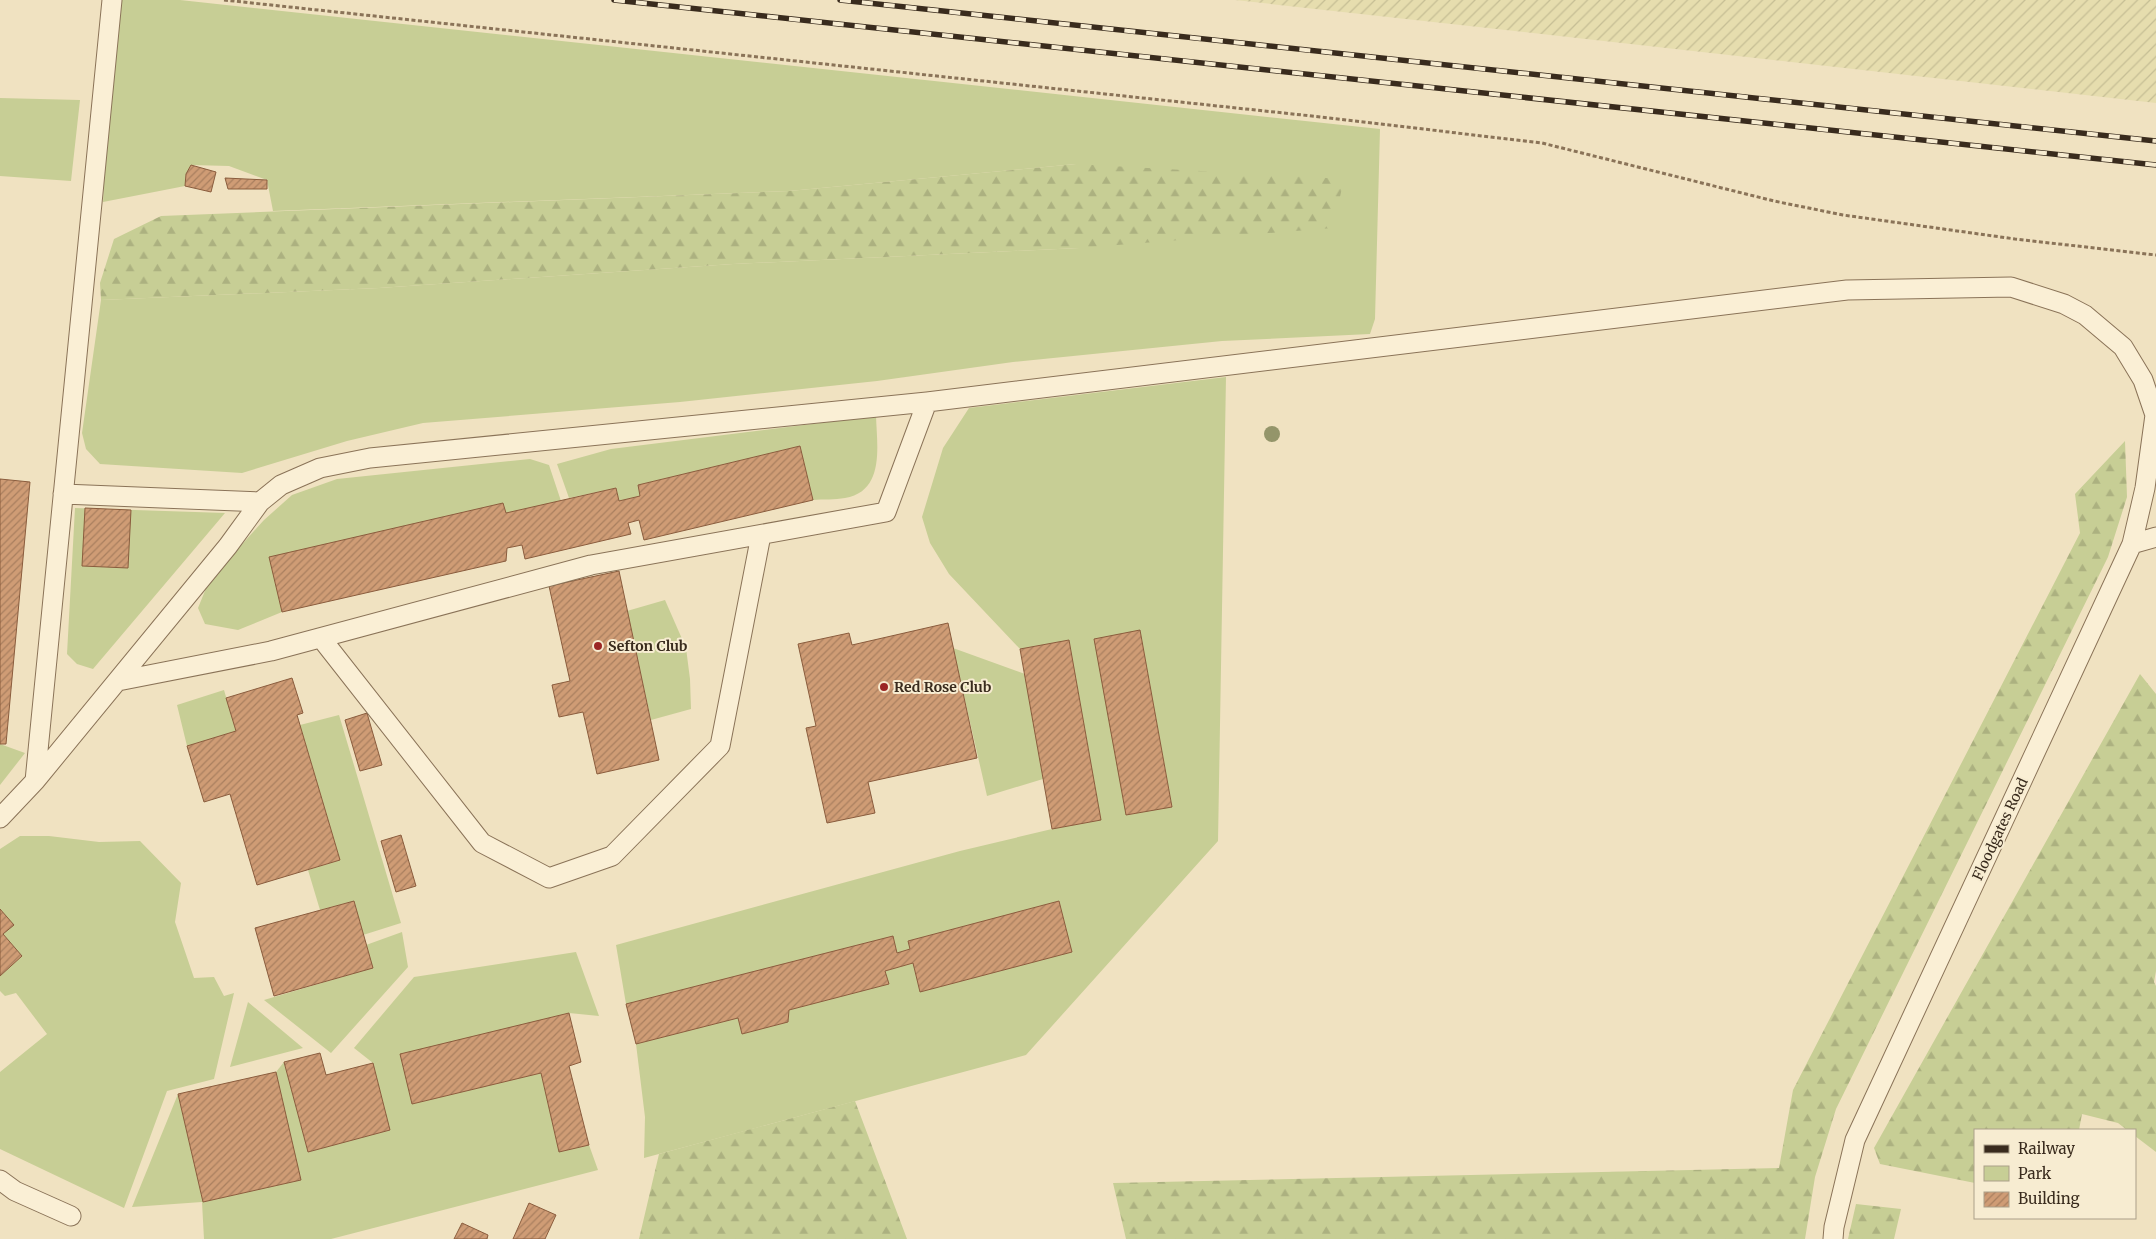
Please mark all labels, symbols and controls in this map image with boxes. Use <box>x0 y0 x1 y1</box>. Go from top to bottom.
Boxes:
place label: Sefton Club <box>608 637 688 655</box>
marker: Sefton Club <box>592 640 604 652</box>
place label: Red Rose Club <box>894 678 992 696</box>
marker: Red Rose Club <box>878 681 890 693</box>
street label: Floodgates Road <box>1968 774 2032 883</box>
legend <box>1974 1129 2136 1219</box>
text: Railway <box>2018 1139 2075 1158</box>
text: Park <box>2018 1164 2052 1183</box>
text: Building <box>2018 1189 2080 1208</box>

